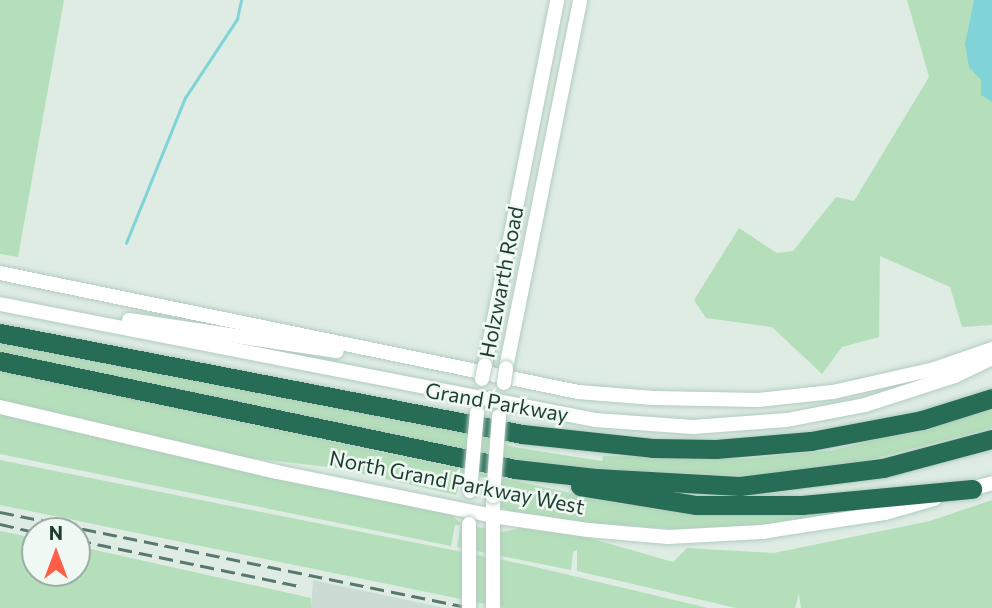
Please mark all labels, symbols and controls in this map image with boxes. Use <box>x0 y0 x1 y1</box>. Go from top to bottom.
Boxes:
street label: Holzwarth Road <box>474 204 528 360</box>
street label: Grand Parkway <box>423 377 571 427</box>
street label: North Grand Parkway West <box>327 445 587 519</box>
north arrow <box>21 517 91 587</box>
text: N <box>49 521 63 544</box>

